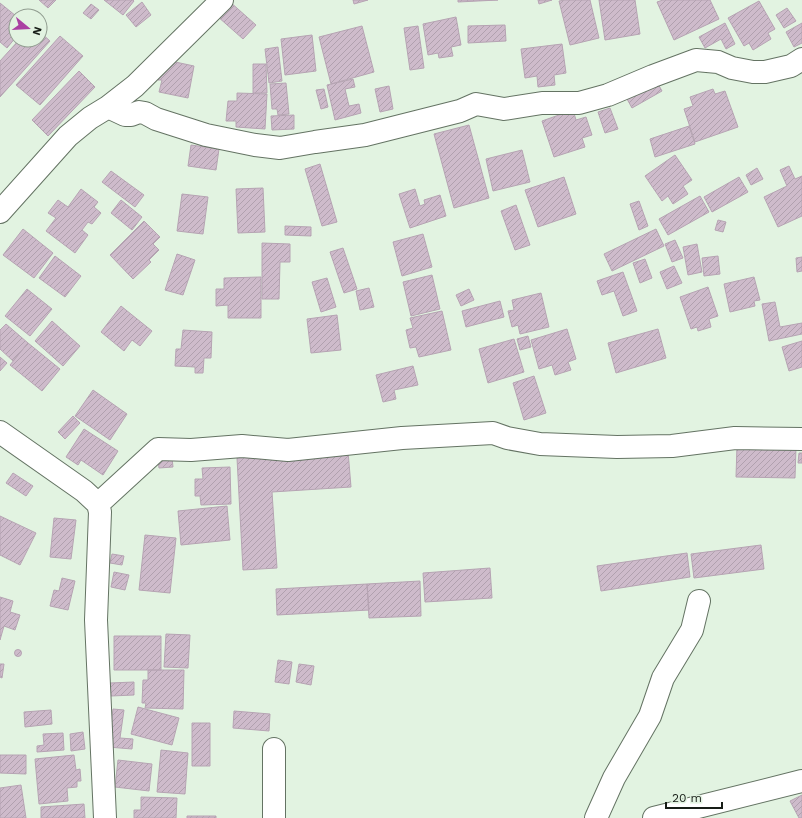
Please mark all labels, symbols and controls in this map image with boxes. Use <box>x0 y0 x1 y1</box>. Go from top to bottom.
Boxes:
north arrow <box>8 8 48 48</box>
text: N <box>30 25 44 37</box>
scale bar <box>666 784 722 810</box>
text: 20 m <box>672 791 702 805</box>

